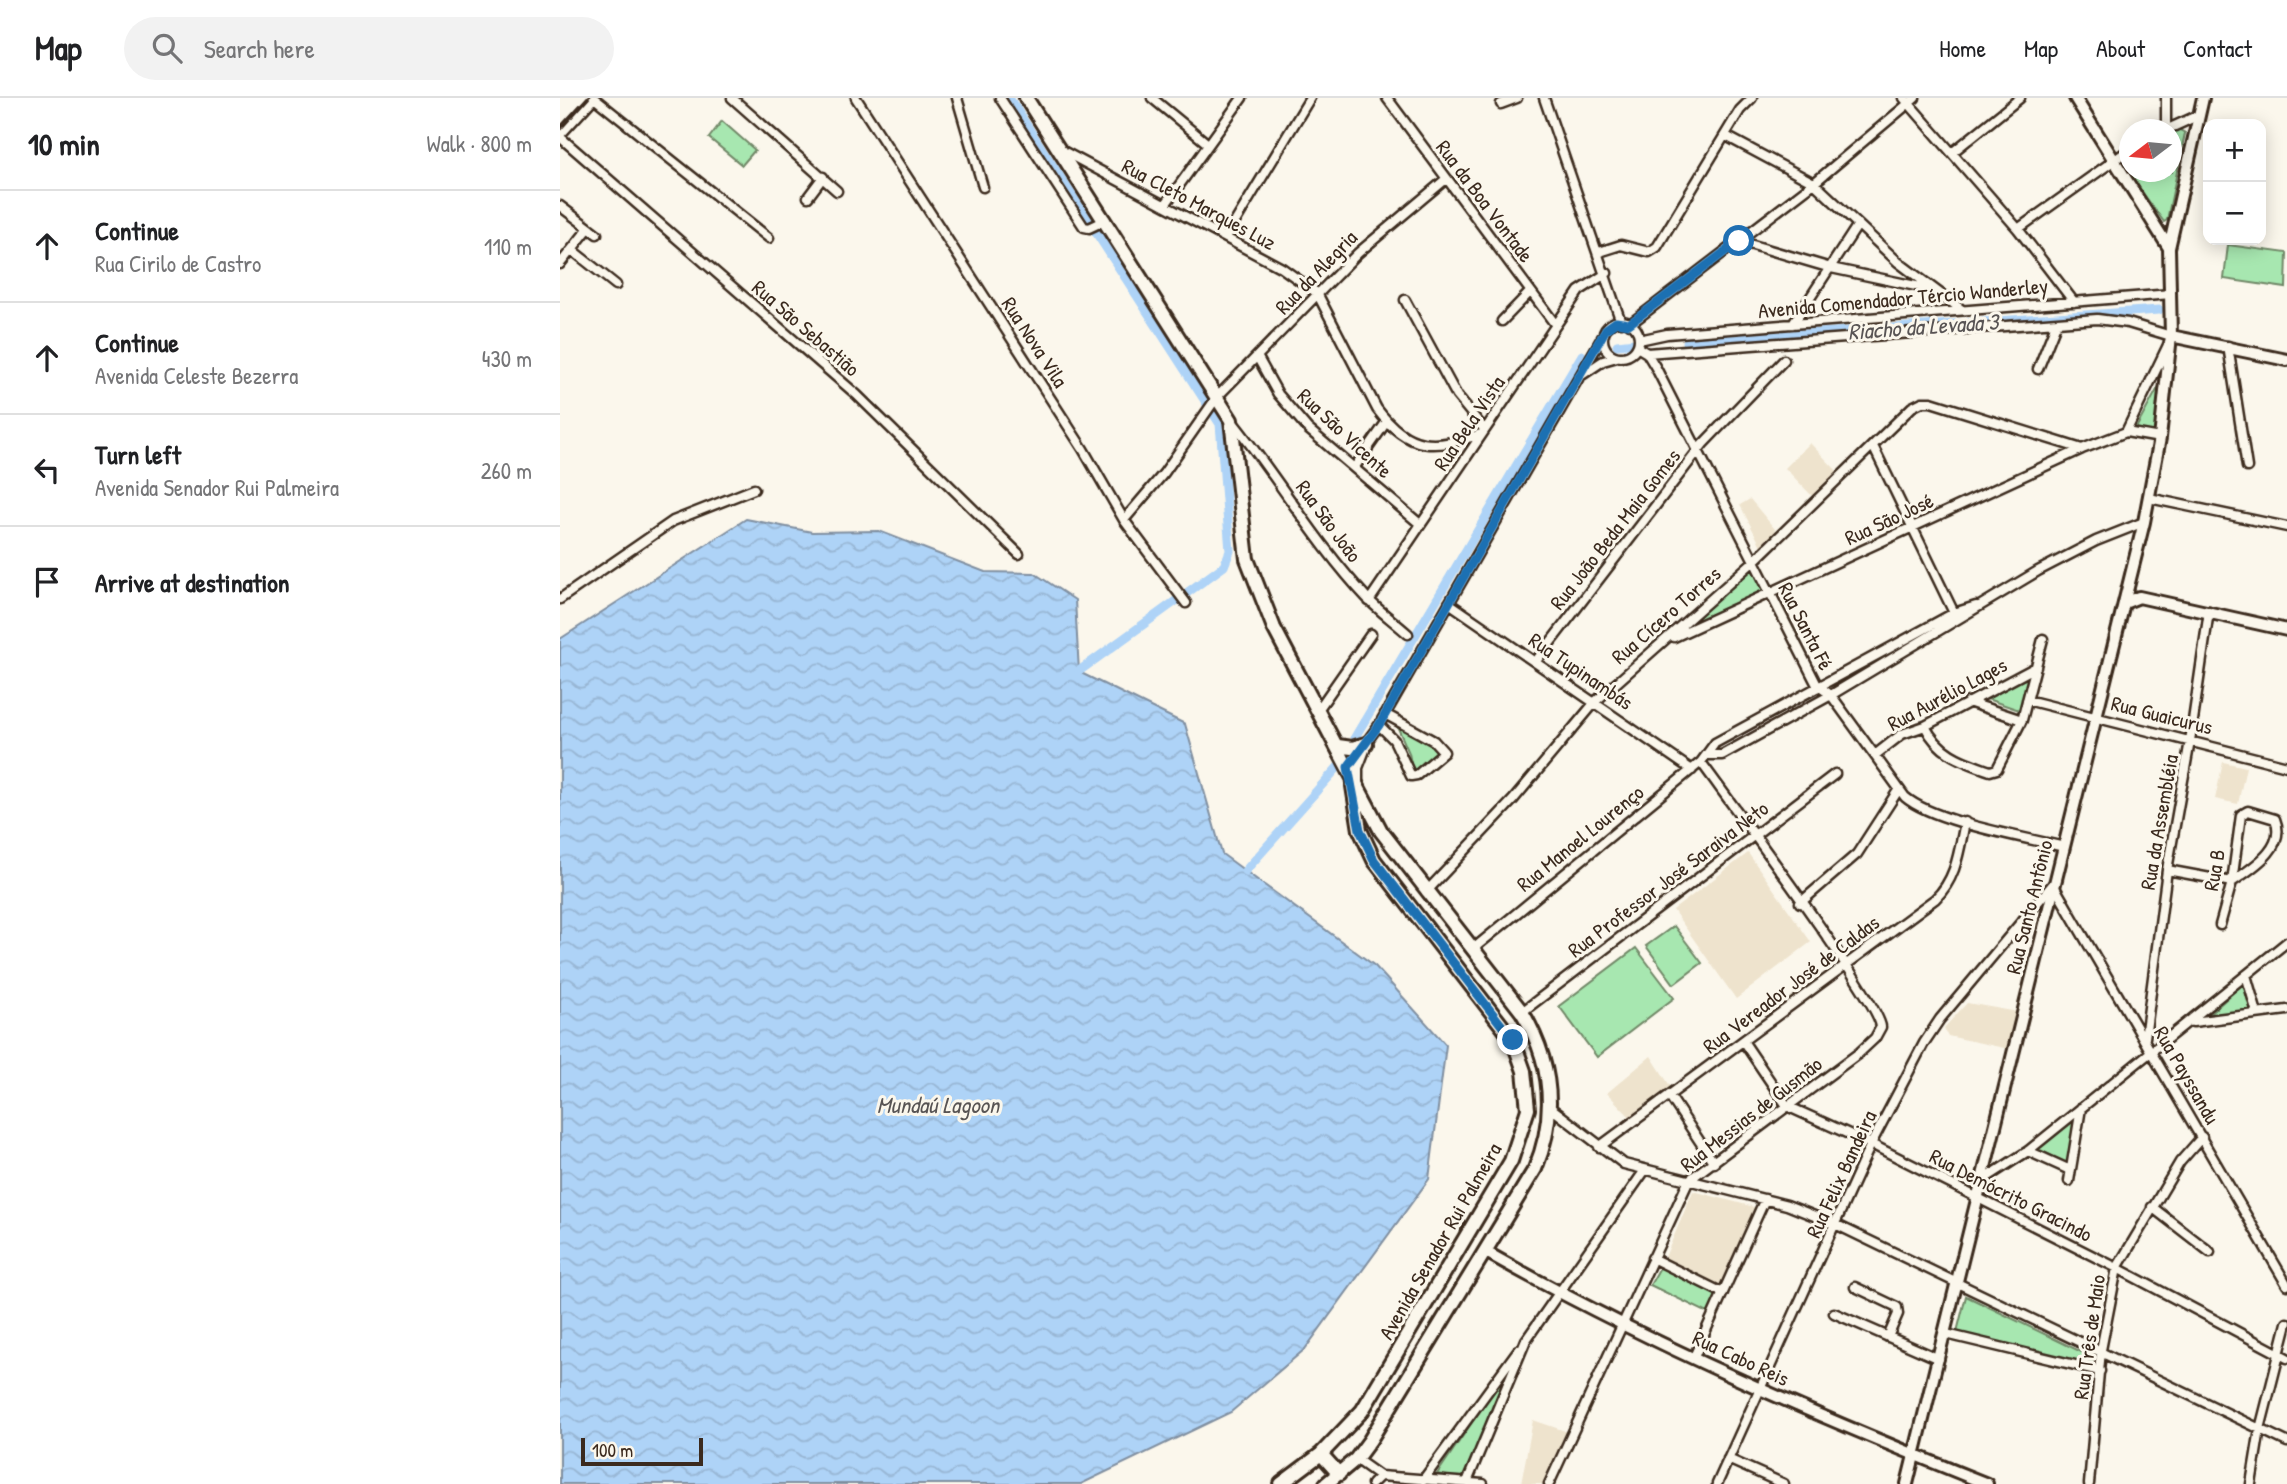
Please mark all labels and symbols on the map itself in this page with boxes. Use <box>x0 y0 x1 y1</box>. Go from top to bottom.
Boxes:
north arrow <box>2119 119 2182 182</box>
street label: Rua da Boa Vontade <box>1429 134 1541 268</box>
street label: Rua Cleto Marques Luz <box>1117 151 1281 257</box>
street label: Rua da Alegria <box>1268 224 1364 320</box>
route start <box>1723 225 1754 256</box>
street label: Avenida Comendador Tércio Wanderley <box>1757 271 2049 325</box>
street label: Rua São Sebastião <box>746 273 866 383</box>
street label: Rua Nova Vila <box>995 291 1075 393</box>
water label: Riacho da Levada 3 <box>1847 305 2002 347</box>
street label: Rua Bela Vista <box>1427 370 1511 476</box>
street label: Rua São Vicente <box>1291 381 1399 485</box>
street label: Rua João Beda Maia Gomes <box>1543 443 1687 615</box>
street label: Rua São João <box>1289 474 1369 568</box>
street label: Rua São José <box>1840 486 1938 552</box>
street label: Rua Cícero Torres <box>1605 559 1727 671</box>
street label: Rua Santa Fé <box>1772 577 1840 675</box>
street label: Rua Tupinambás <box>1523 625 1639 717</box>
street label: Rua Aurélio Lages <box>1882 650 2012 738</box>
street label: Rua Guaicurus <box>2108 688 2216 742</box>
street label: Rua da Assembléia <box>2133 752 2185 892</box>
street label: Rua Manoel Lourenço <box>1510 778 1650 898</box>
street label: Rua Professor José Saraiva Neto <box>1562 794 1774 964</box>
street label: Rua Santo Antônio <box>1998 837 2060 977</box>
street label: Rua B <box>2196 847 2232 893</box>
street label: Rua Vereador José de Caldas <box>1697 908 1885 1060</box>
street label: Rua Payssandu <box>2147 1021 2227 1130</box>
route end <box>1497 1024 1528 1055</box>
street label: Rua Messias de Gusmão <box>1674 1049 1828 1179</box>
water label: Mundaú Lagoon <box>877 1089 1001 1121</box>
street label: Rua Felix Bandeira <box>1799 1105 1883 1243</box>
street label: Avenida Senador Rui Palmeira <box>1372 1137 1508 1345</box>
street label: Rua Demócrito Gracindo <box>1925 1141 2097 1249</box>
street label: Rua Três de Maio <box>2066 1273 2112 1401</box>
street label: Rua Cabo Reis <box>1688 1323 1794 1393</box>
scale bar <box>581 1435 704 1467</box>

